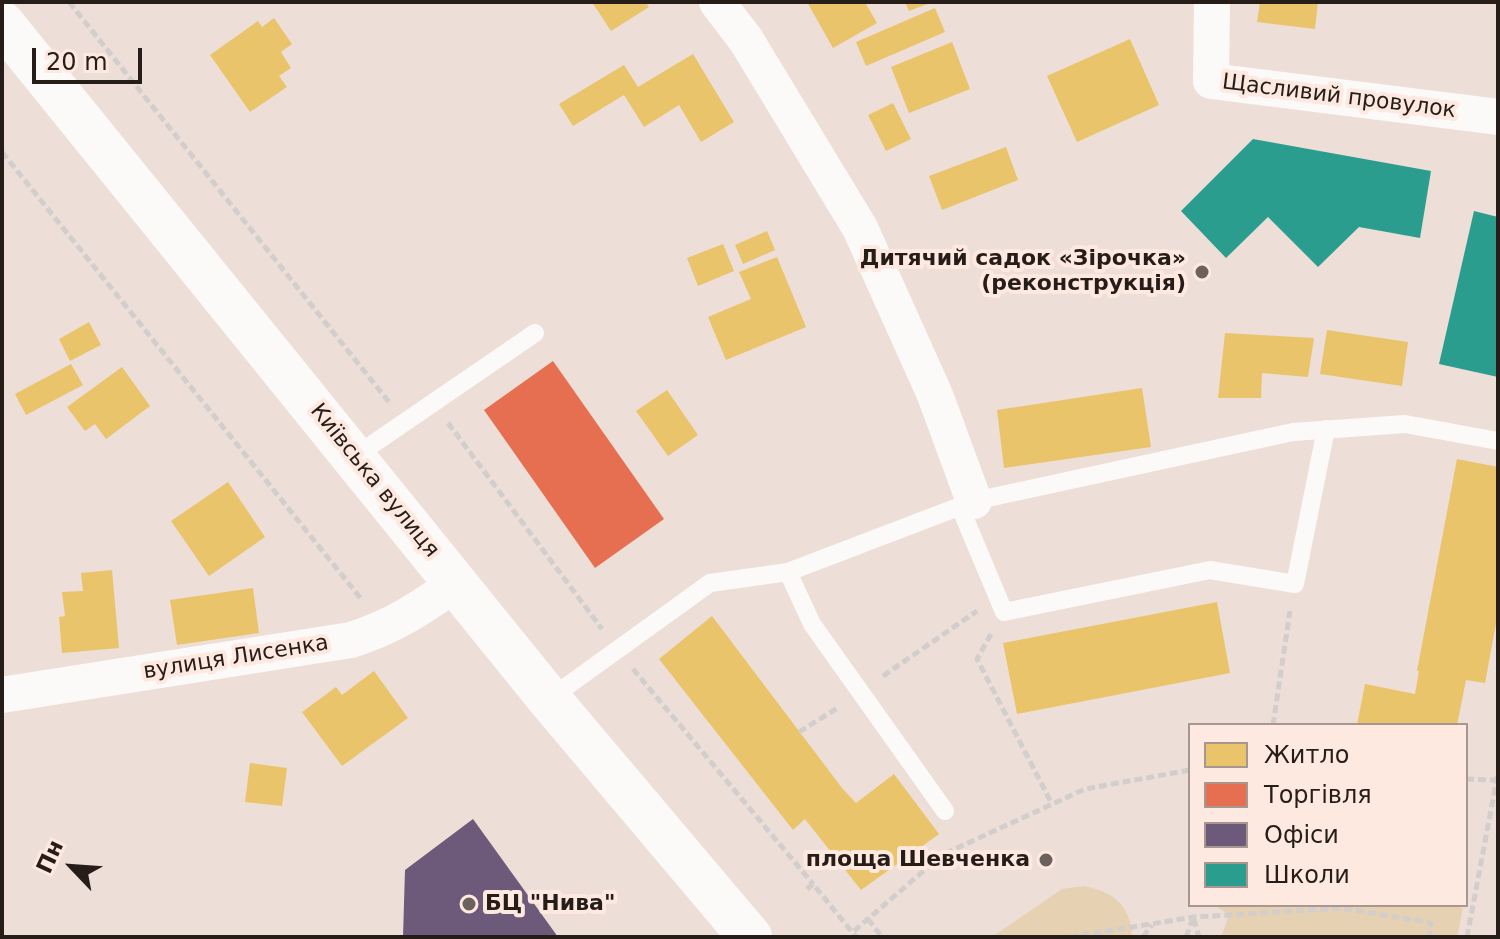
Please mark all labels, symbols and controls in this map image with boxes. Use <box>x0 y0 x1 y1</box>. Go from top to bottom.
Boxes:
scale bar <box>36 32 146 82</box>
text: 20 m <box>46 48 108 76</box>
street label: Щасливий провулок <box>1221 70 1457 124</box>
place label: Дитячий садок «Зірочка» (реконструкція) <box>860 246 1186 298</box>
marker: Дитячий садок «Зірочка» (реконструкція) <box>1193 263 1211 281</box>
street label: Київська вулиця <box>304 399 444 563</box>
street label: вулиця Лисенка <box>142 630 330 686</box>
legend <box>1188 723 1468 907</box>
text: Житло <box>1264 741 1349 769</box>
text: Торгівля <box>1264 781 1372 809</box>
text: Офіси <box>1264 821 1339 849</box>
north arrow <box>32 827 112 907</box>
text: Пн <box>31 836 68 877</box>
place label: площа Шевченка <box>806 847 1030 873</box>
marker: площа Шевченка <box>1037 851 1055 869</box>
text: Школи <box>1264 861 1350 889</box>
place label: БЦ "Нива" <box>485 891 615 917</box>
marker: БЦ "Нива" <box>460 895 478 913</box>

